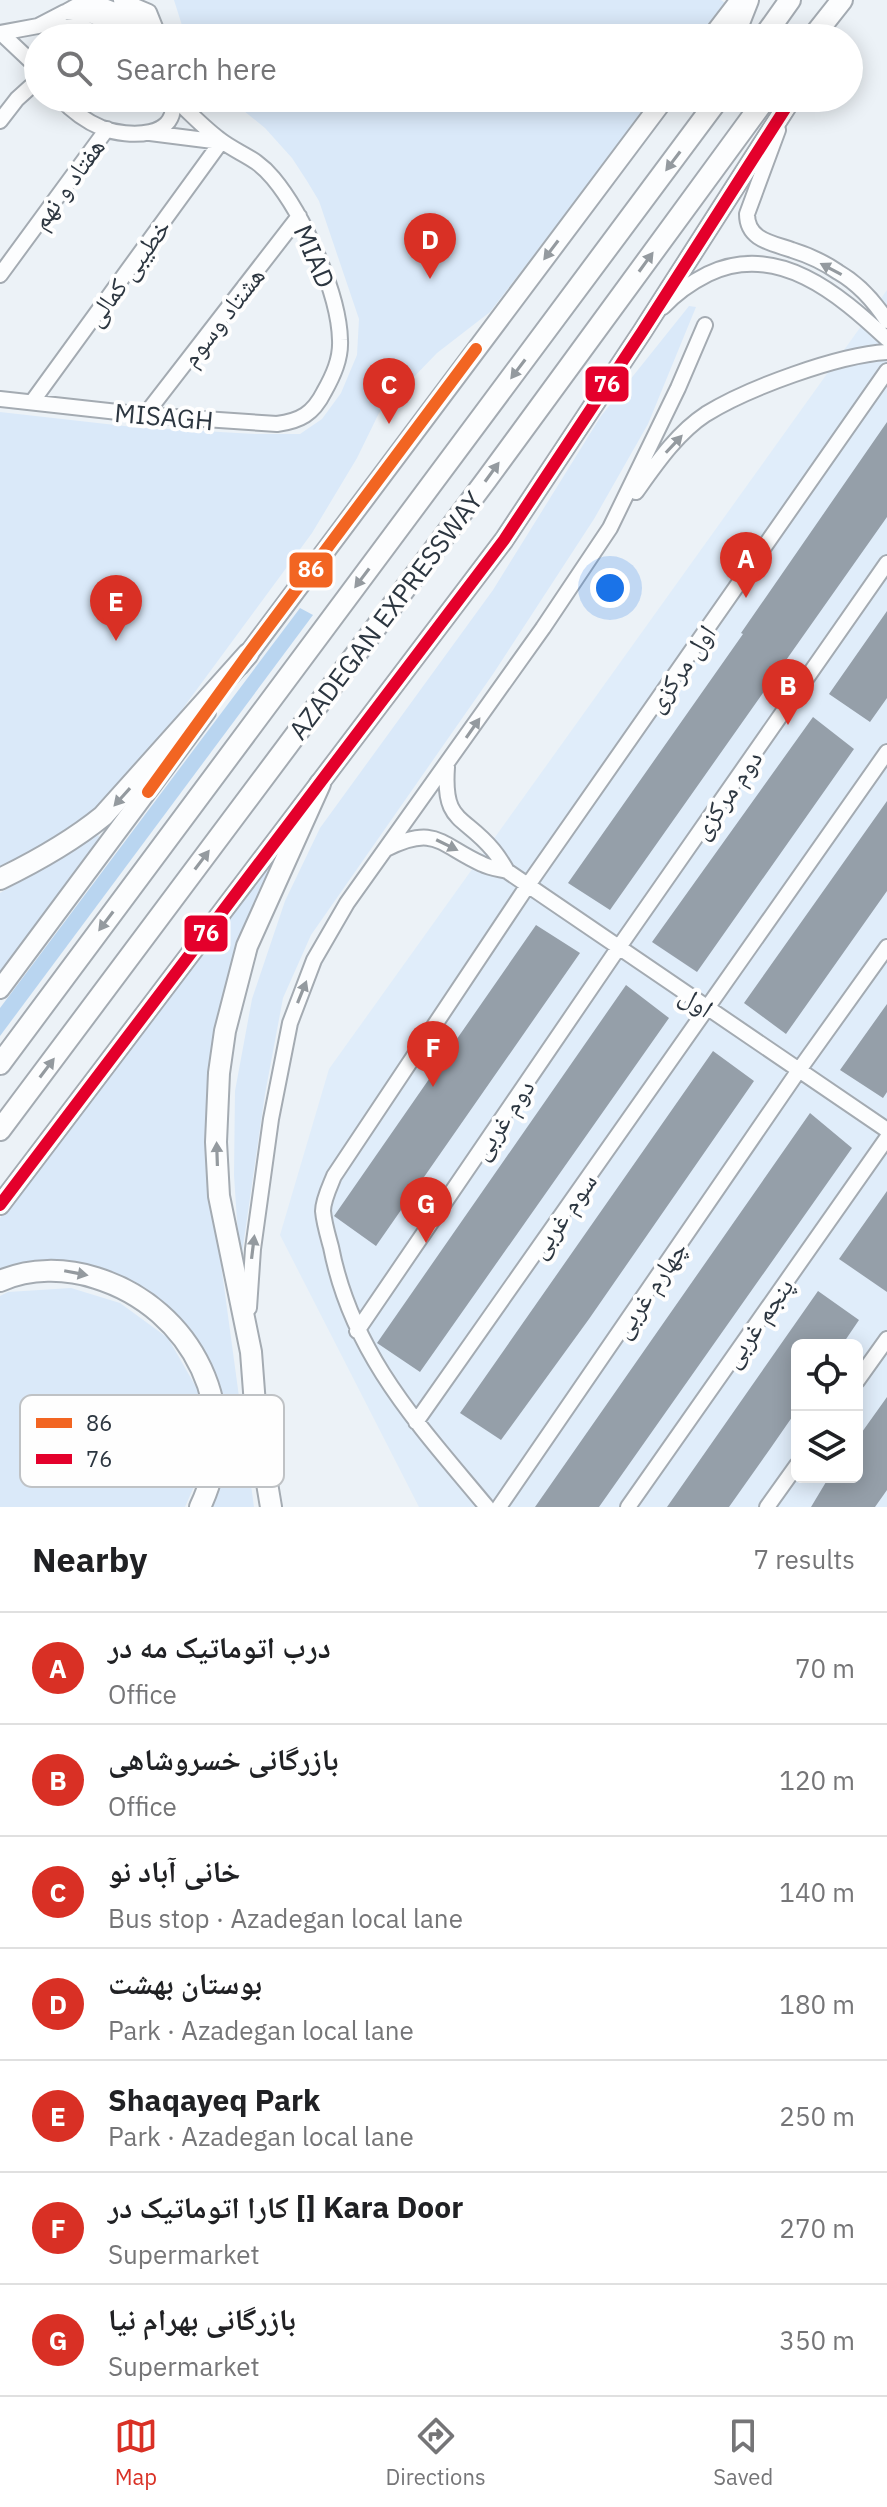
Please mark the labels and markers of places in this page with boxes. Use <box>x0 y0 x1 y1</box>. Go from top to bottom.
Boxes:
pin: D <box>404 213 456 279</box>
pin: C <box>363 358 415 424</box>
pin: A <box>720 532 772 598</box>
pin: E <box>90 575 142 641</box>
pin: B <box>762 659 814 725</box>
pin: F <box>407 1021 459 1087</box>
pin: G <box>400 1177 452 1243</box>

